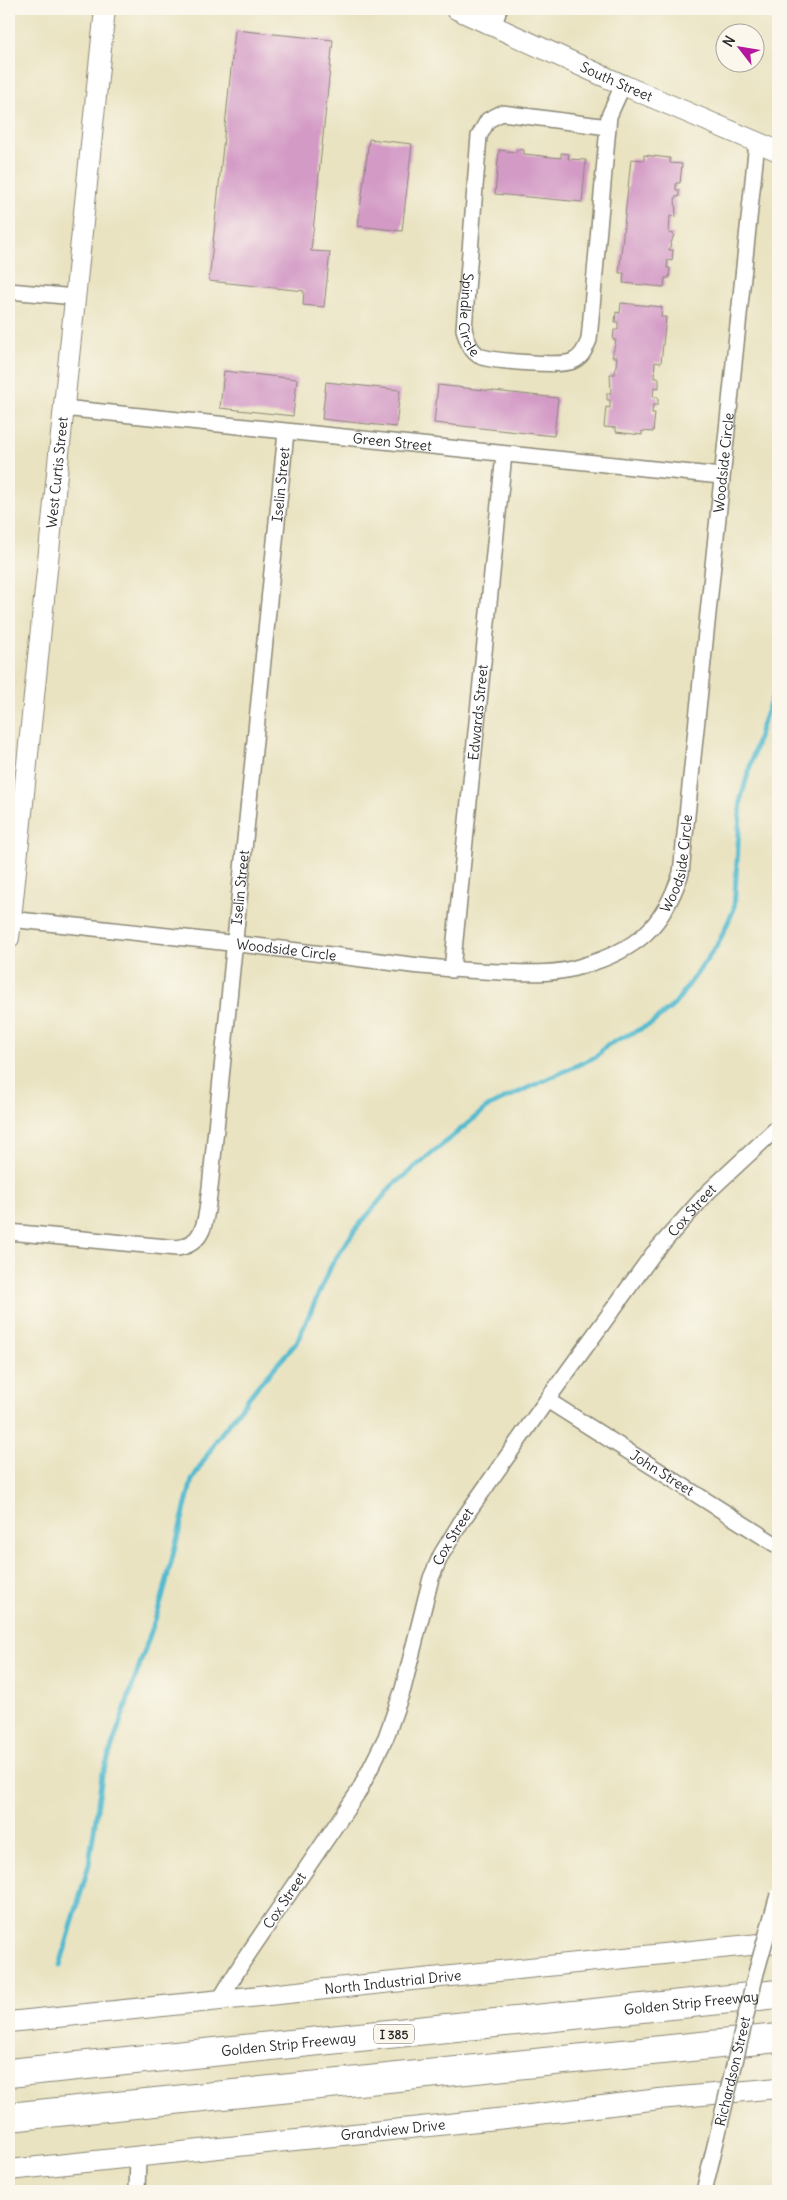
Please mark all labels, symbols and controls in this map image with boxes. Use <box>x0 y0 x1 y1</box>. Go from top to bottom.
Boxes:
north arrow <box>714 22 764 72</box>
text: N <box>719 33 739 50</box>
street label: South Street <box>577 58 655 106</box>
street label: Spindle Circle <box>455 272 483 361</box>
street label: Woodside Circle <box>710 412 738 514</box>
street label: West Curtis Street <box>42 416 72 529</box>
street label: Green Street <box>352 429 433 455</box>
street label: Iselin Street <box>268 446 293 523</box>
street label: Edwards Street <box>464 663 492 761</box>
street label: Woodside Circle <box>656 814 696 916</box>
street label: Iselin Street <box>228 849 253 926</box>
street label: Woodside Circle <box>235 935 337 965</box>
street label: Cox Street <box>664 1180 720 1240</box>
street label: John Street <box>627 1446 697 1500</box>
street label: Cox Street <box>429 1504 477 1568</box>
street label: Cox Street <box>259 1869 310 1932</box>
street label: North Industrial Drive <box>324 1966 462 1998</box>
street label: Golden Strip Freeway <box>623 1987 760 2019</box>
street label: Richardson Street <box>711 2014 754 2128</box>
road number: I 385 <box>374 2025 414 2044</box>
street label: Golden Strip Freeway <box>220 2028 357 2060</box>
street label: Grandview Drive <box>340 2115 446 2144</box>

